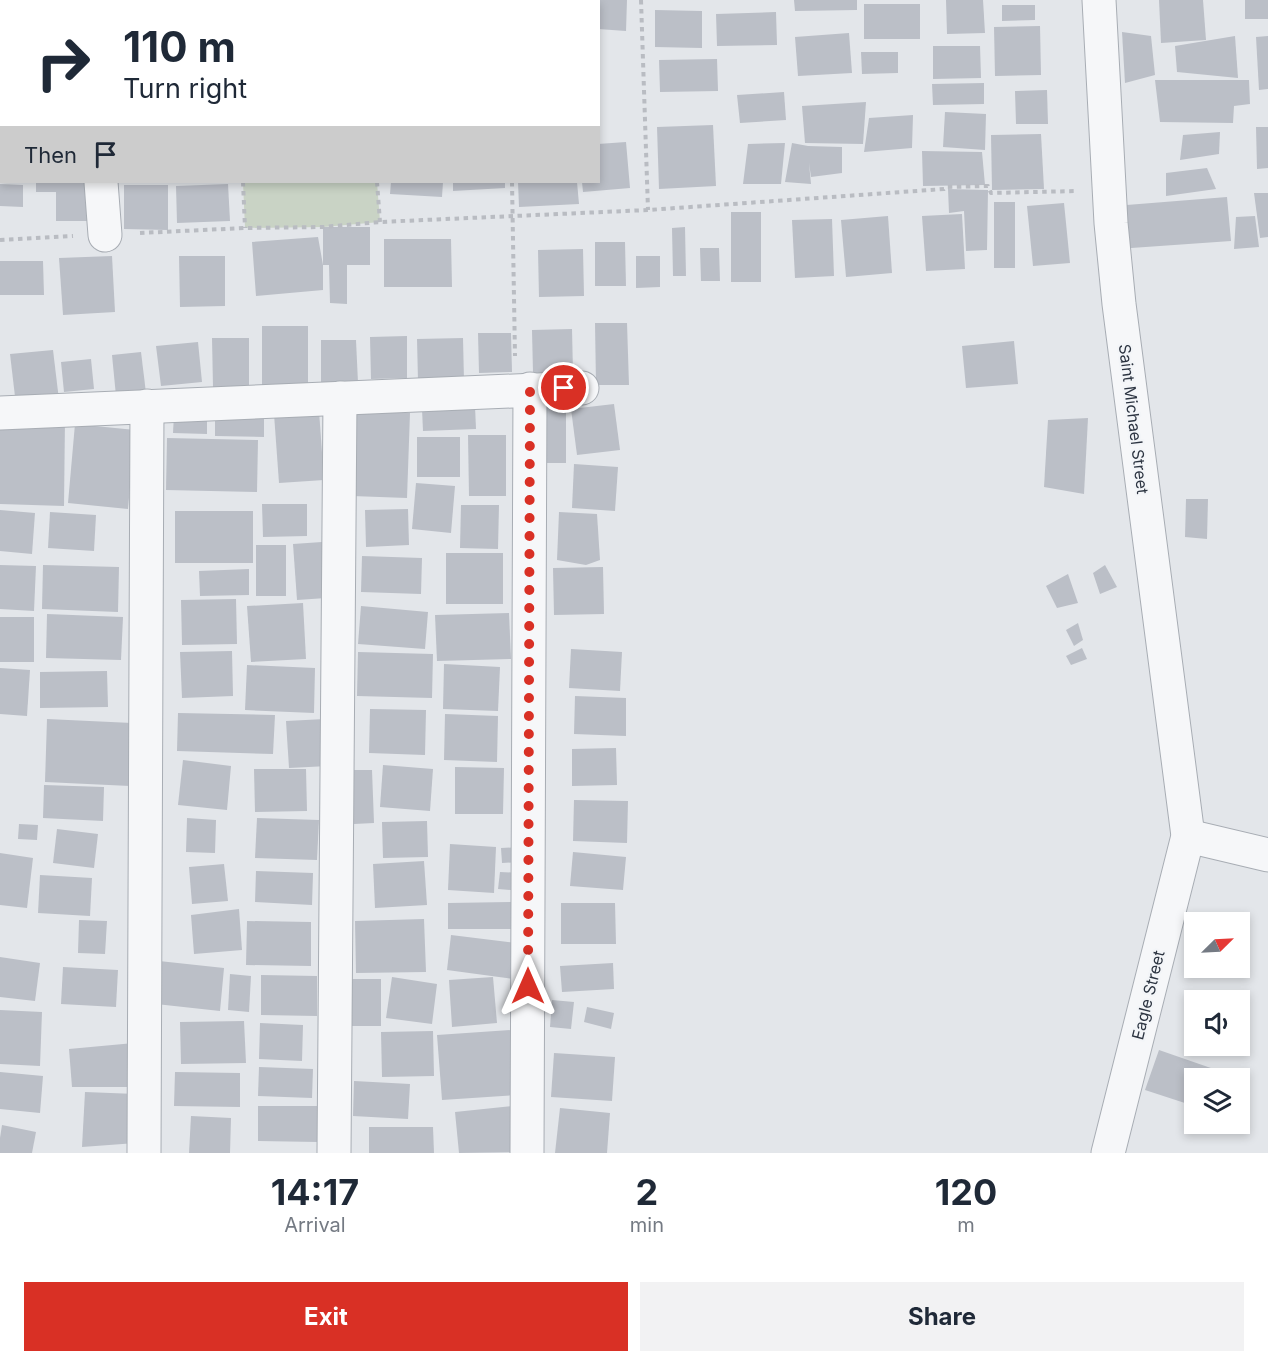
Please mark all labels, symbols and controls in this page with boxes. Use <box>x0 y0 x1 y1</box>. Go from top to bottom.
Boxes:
text: 110 m <box>123 21 236 72</box>
icon: right <box>24 24 102 102</box>
text: Turn right <box>123 72 247 105</box>
icon: arrive <box>89 138 122 171</box>
text: Then <box>24 142 77 168</box>
street label: Saint Michael Street <box>1115 343 1153 495</box>
pin <box>538 362 589 413</box>
icon: arrive <box>547 371 580 404</box>
north arrow <box>1184 912 1250 978</box>
map controls <box>1184 912 1250 1134</box>
street label: Eagle Street <box>1127 948 1169 1042</box>
position arrow <box>496 954 560 1018</box>
button: sound <box>1184 990 1250 1056</box>
button: layers <box>1184 1068 1250 1134</box>
text: 14:17 <box>271 1170 359 1214</box>
text: 2 <box>636 1170 658 1214</box>
text: 120 <box>935 1170 997 1214</box>
text: Arrival <box>284 1213 346 1237</box>
text: min <box>630 1213 664 1237</box>
text: m <box>957 1213 975 1237</box>
button: Exit <box>24 1282 628 1351</box>
button: Share <box>640 1282 1244 1351</box>

